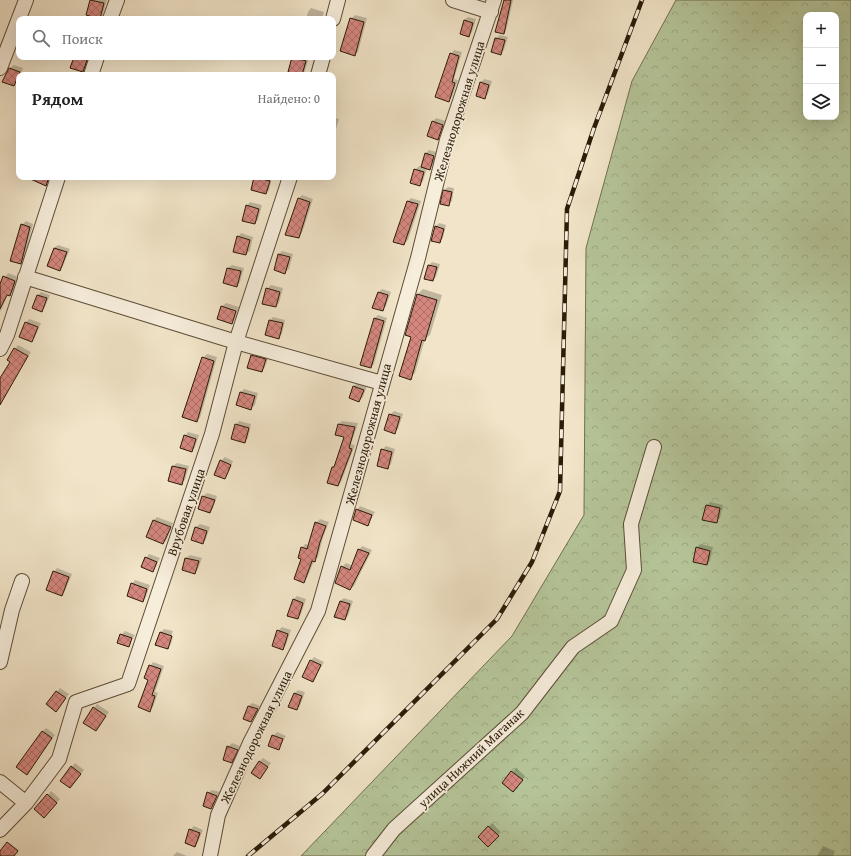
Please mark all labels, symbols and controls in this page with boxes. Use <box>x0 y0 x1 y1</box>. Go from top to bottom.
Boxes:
map controls <box>803 12 839 120</box>
button: + <box>803 12 839 48</box>
search box <box>16 16 336 60</box>
icon: search <box>30 27 52 49</box>
text: Поиск <box>62 28 103 49</box>
street label: Железнодорожная улица <box>428 38 490 184</box>
button: − <box>803 48 839 84</box>
button: layers <box>803 84 839 120</box>
text: Рядом <box>32 86 83 111</box>
text: Найдено: 0 <box>258 89 320 108</box>
street label: Железнодорожная улица <box>340 360 396 508</box>
street label: Врубовая улица <box>162 465 210 558</box>
street label: Железнодорожная улица <box>215 667 297 808</box>
street label: улица Нижний Маганак <box>413 704 528 813</box>

